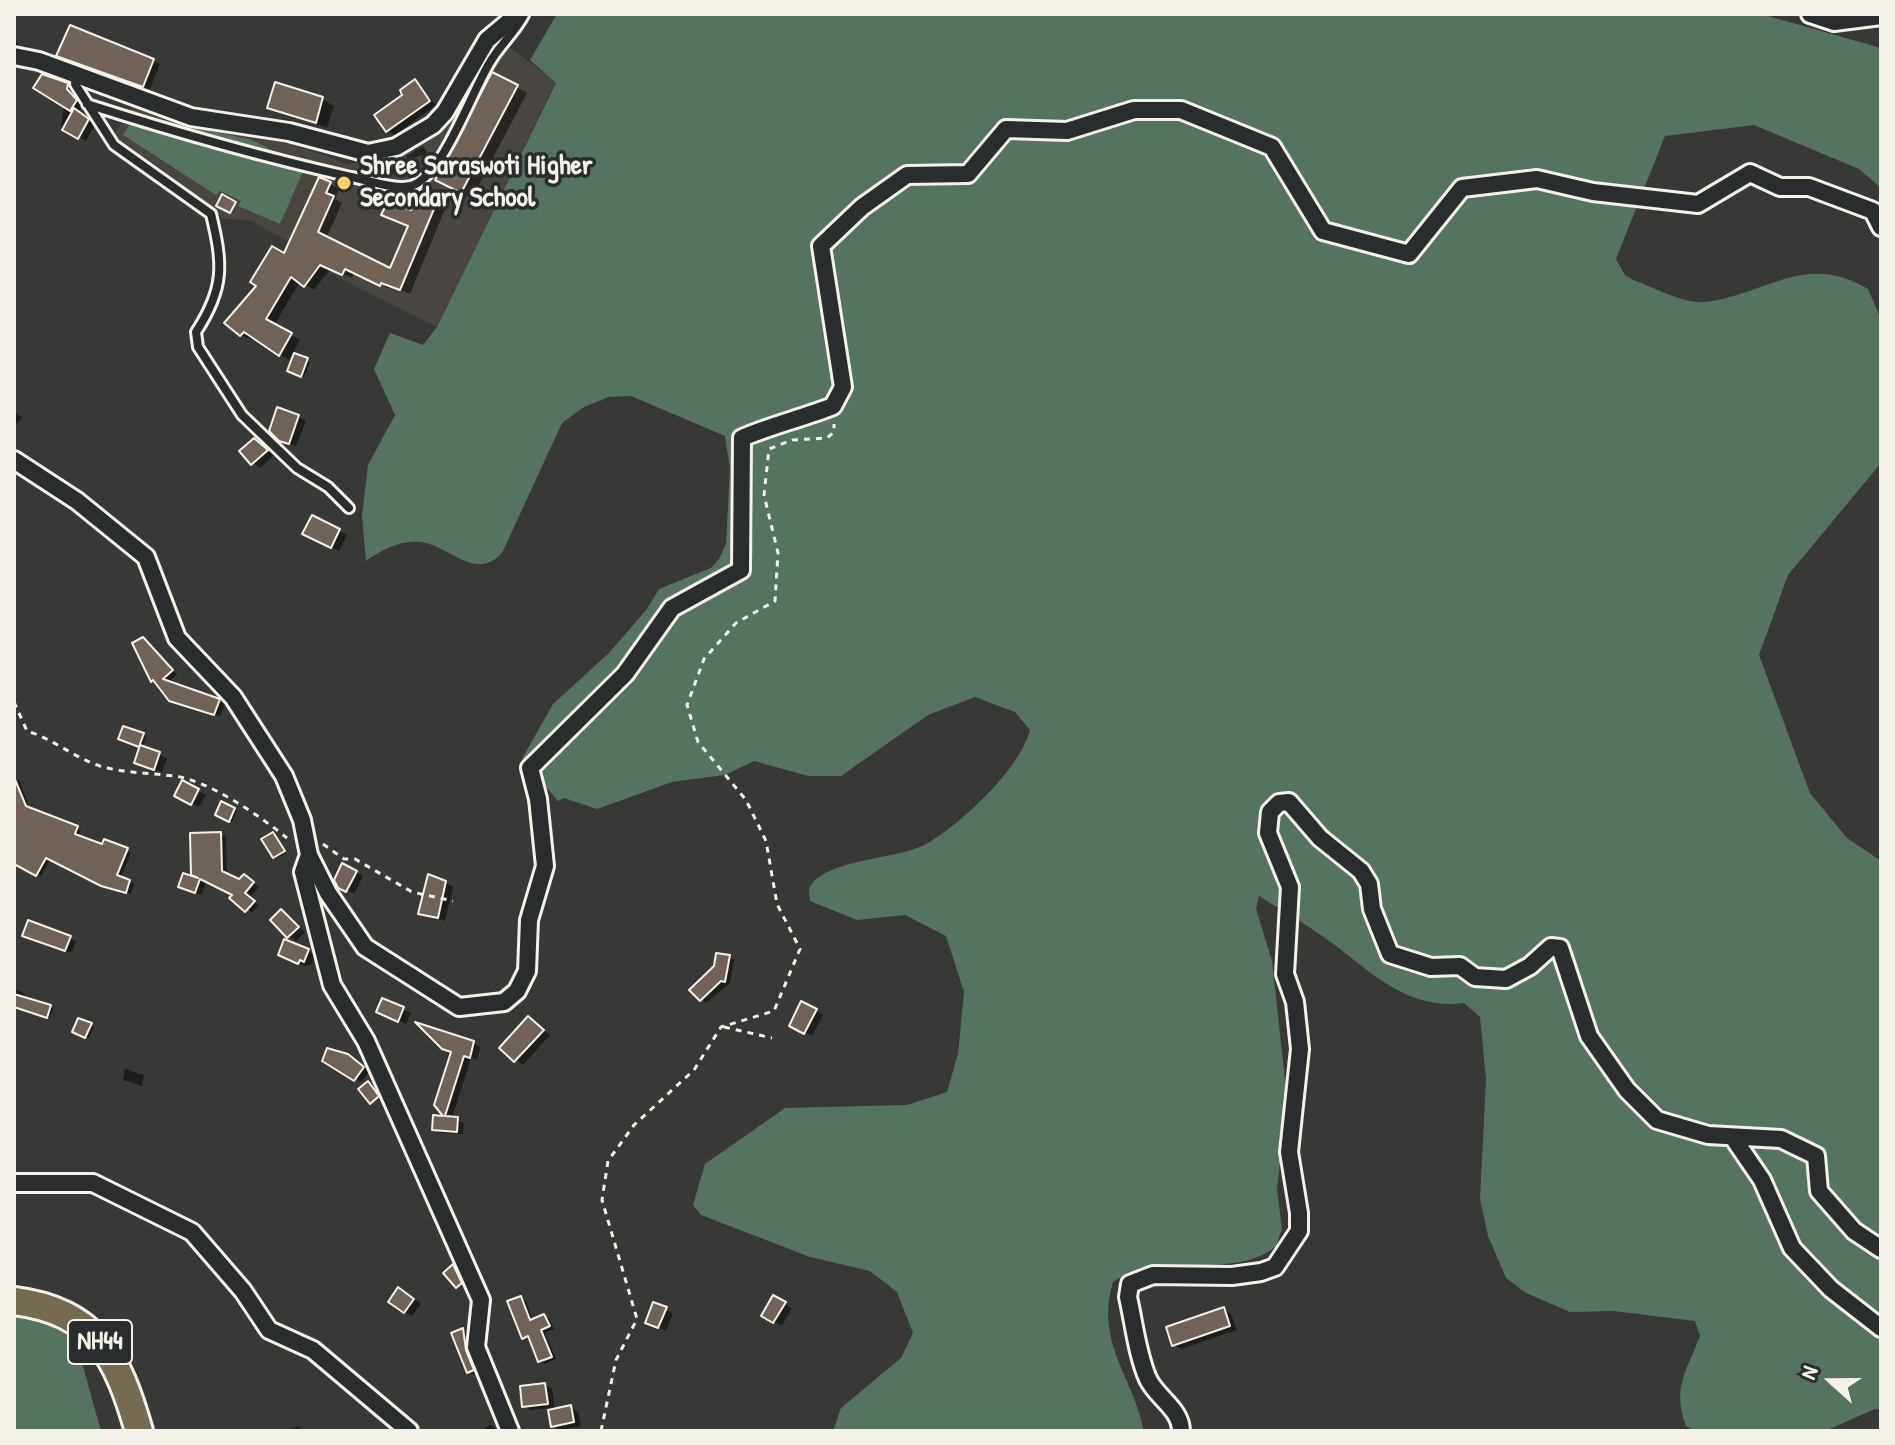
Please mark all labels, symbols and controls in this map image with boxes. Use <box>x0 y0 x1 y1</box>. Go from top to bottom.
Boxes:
place label: Shree Saraswoti Higher Secondary School <box>360 150 593 216</box>
marker: Shree Saraswoti Higher Secondary School <box>335 174 353 192</box>
road number: NH44 <box>68 1320 132 1364</box>
north arrow <box>1791 1341 1871 1421</box>
text: N <box>1792 1362 1825 1383</box>

